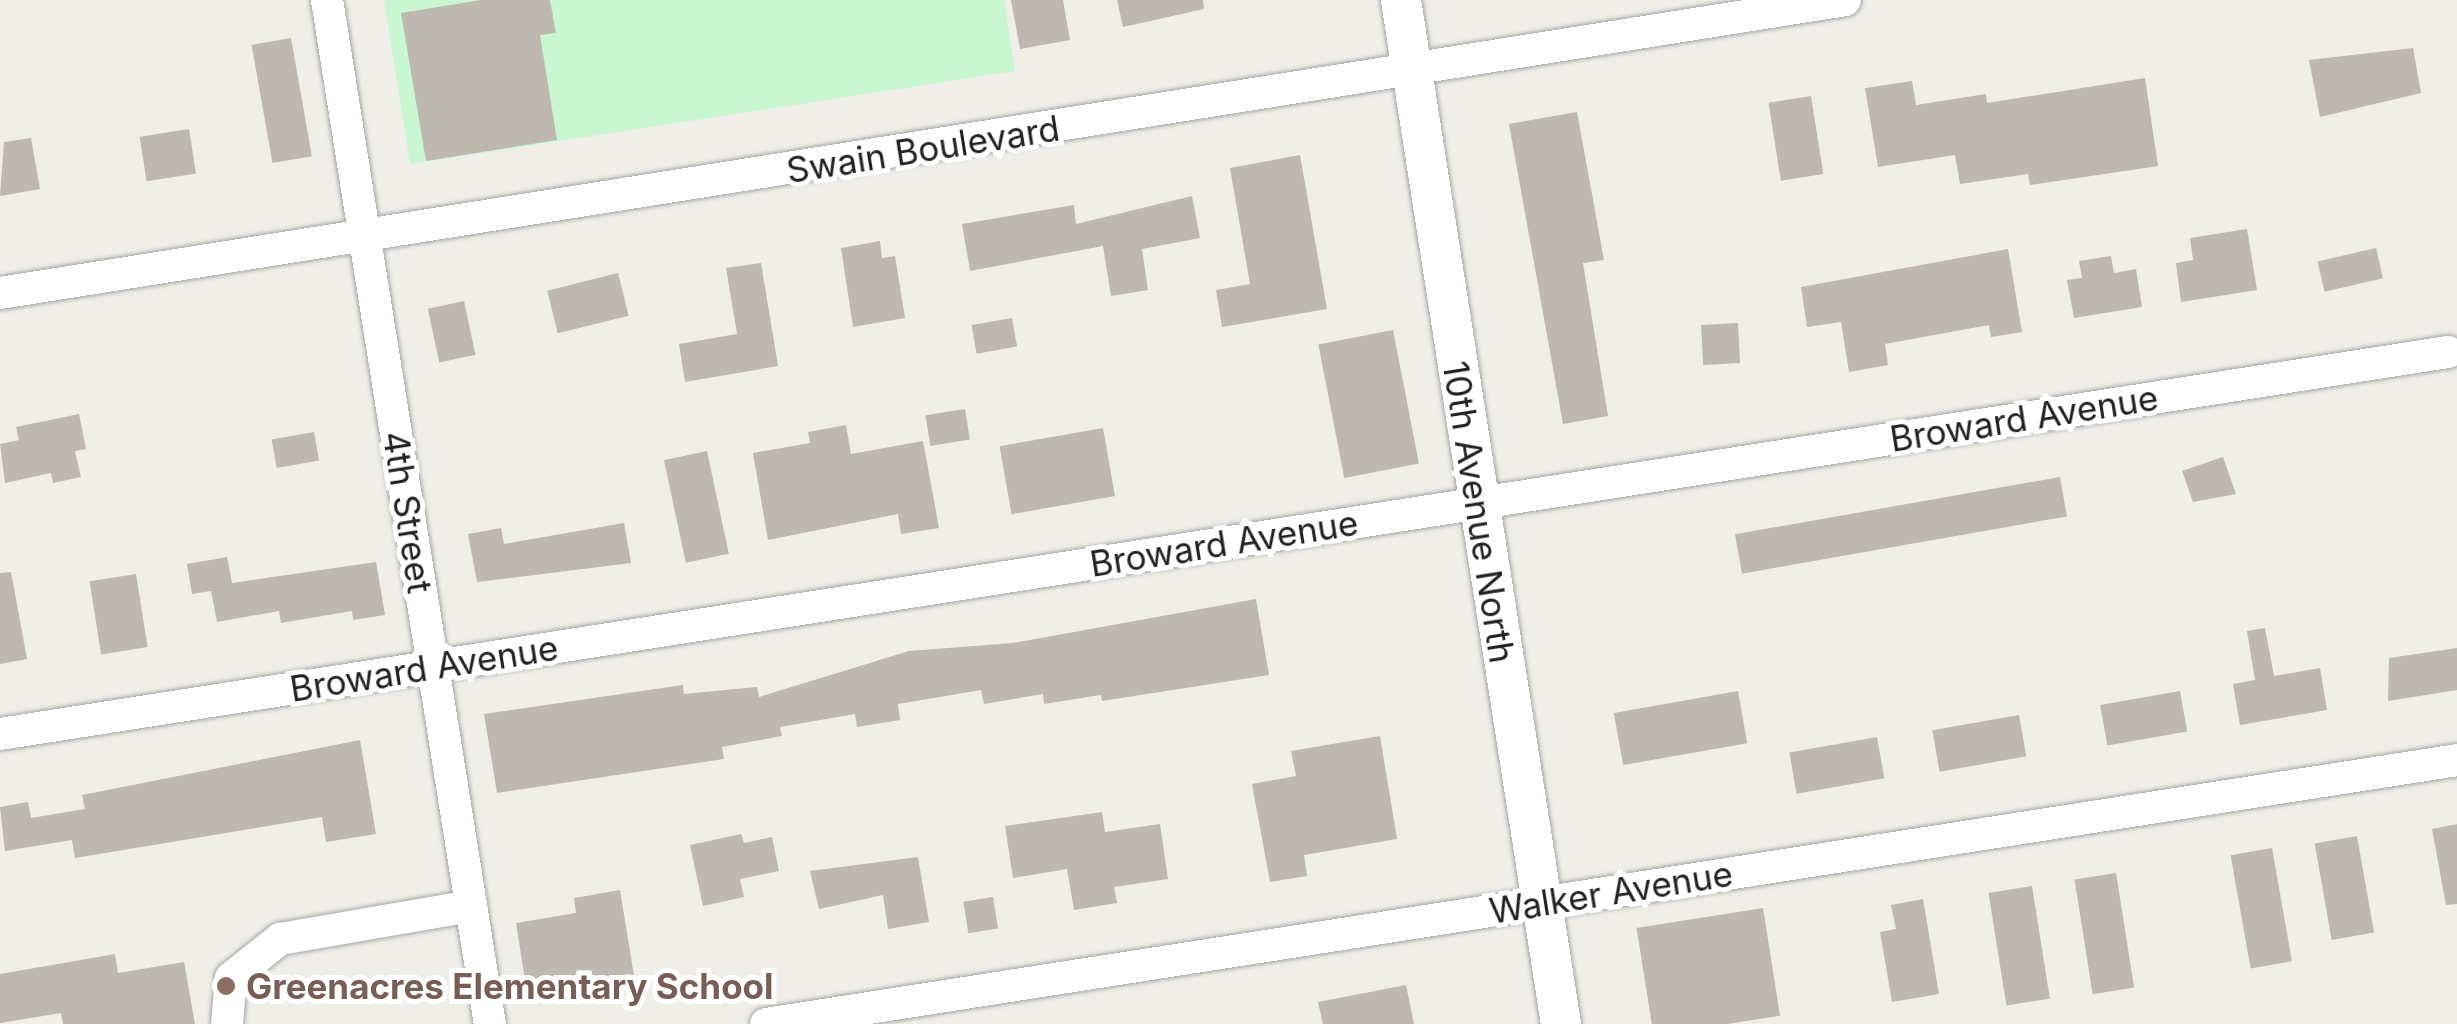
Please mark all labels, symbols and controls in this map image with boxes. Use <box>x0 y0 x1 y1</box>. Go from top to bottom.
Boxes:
street label: Swain Boulevard <box>784 107 1062 191</box>
street label: 10th Avenue North <box>1434 358 1524 666</box>
street label: Broward Avenue <box>1887 376 2161 460</box>
street label: 4th Street <box>374 428 442 596</box>
street label: Broward Avenue <box>1087 501 1361 585</box>
street label: Broward Avenue <box>287 626 561 710</box>
street label: Walker Avenue <box>1486 852 1736 932</box>
place label: Greenacres Elementary School <box>246 965 774 1007</box>
marker: Greenacres Elementary School <box>215 975 237 997</box>

